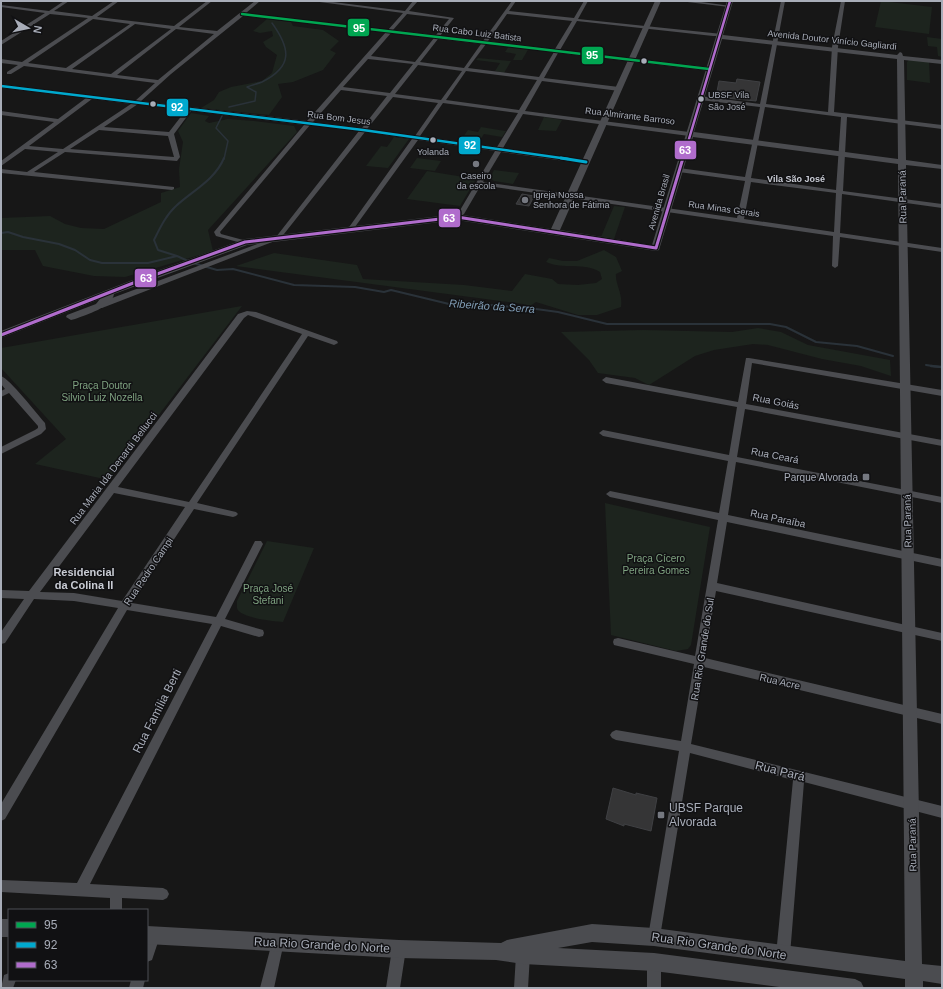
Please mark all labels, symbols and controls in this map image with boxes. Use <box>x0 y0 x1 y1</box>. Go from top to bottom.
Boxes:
north arrow <box>8 8 48 48</box>
line badge: 95 <box>347 18 370 37</box>
text: 95 <box>353 22 365 34</box>
street label: Rua Cabo Luiz Batista <box>432 23 522 43</box>
text: N <box>31 25 44 34</box>
street label: Avenida Doutor Vinício Gagliardi <box>767 28 897 52</box>
line badge: 95 <box>581 46 604 65</box>
text: 95 <box>586 49 598 61</box>
unlabelled marker <box>639 56 649 66</box>
place label: UBSF Vila São José <box>708 90 749 112</box>
marker: UBSF Vila São José <box>696 94 706 104</box>
line badge: 92 <box>166 98 189 117</box>
unlabelled marker <box>148 99 158 109</box>
text: 92 <box>171 101 183 113</box>
street label: Rua Almirante Barroso <box>584 106 676 126</box>
street label: Rua Bom Jesus <box>307 109 372 127</box>
marker: Yolanda <box>428 135 438 145</box>
line badge: 92 <box>458 136 481 155</box>
text: 92 <box>464 139 476 151</box>
line badge: 63 <box>674 140 697 160</box>
text: 63 <box>679 144 691 156</box>
place label: Yolanda <box>417 147 449 157</box>
marker: Caseiro da escola <box>471 159 481 169</box>
street label: Rua Paraná <box>897 170 908 224</box>
place label: Caseiro da escola <box>457 171 495 191</box>
street label: Avenida Brasil <box>646 173 672 231</box>
district label: Vila São José <box>767 174 825 184</box>
place label: Igreja Nossa Senhora de Fátima <box>533 190 610 210</box>
marker: Igreja Nossa Senhora de Fátima <box>520 195 530 205</box>
street label: Rua Minas Gerais <box>688 199 761 219</box>
line badge: 63 <box>438 208 461 228</box>
text: 63 <box>443 212 455 224</box>
line badge: 63 <box>134 268 157 288</box>
text: 63 <box>140 272 152 284</box>
water label: Ribeirão da Serra <box>449 297 535 315</box>
park label: Praça Doutor Silvio Luiz Nozella <box>61 380 143 403</box>
street label: Rua Goiás <box>752 392 800 411</box>
street label: Rua Maria Ida Denardi Bellucci <box>68 410 159 527</box>
street label: Rua Ceará <box>750 445 800 466</box>
place label: Parque Alvorada <box>784 472 858 483</box>
marker: Parque Alvorada <box>861 472 871 482</box>
street label: Rua Paraná <box>902 494 913 548</box>
street label: Rua Paraíba <box>749 507 807 530</box>
street label: Rua Pedro Campi <box>122 535 175 607</box>
park label: Praça Cícero Pereira Gomes <box>622 553 690 576</box>
district label: Residencial da Colina II <box>53 566 115 591</box>
park label: Praça José Stefani <box>243 583 293 606</box>
street label: Rua Rio Grande do Sul <box>689 597 716 701</box>
street label: Rua Família Berti <box>130 667 184 755</box>
street label: Rua Acre <box>759 672 802 692</box>
street label: Rua Pará <box>754 758 807 784</box>
place label: UBSF Parque Alvorada <box>669 801 743 829</box>
marker: UBSF Parque Alvorada <box>656 810 666 820</box>
street label: Rua Paraná <box>907 818 918 872</box>
legend <box>8 909 148 981</box>
text: 95 <box>44 918 58 932</box>
street label: Rua Rio Grande do Norte <box>651 930 788 962</box>
street label: Rua Rio Grande do Norte <box>254 934 391 956</box>
text: 92 <box>44 938 58 952</box>
text: 63 <box>44 958 58 972</box>

